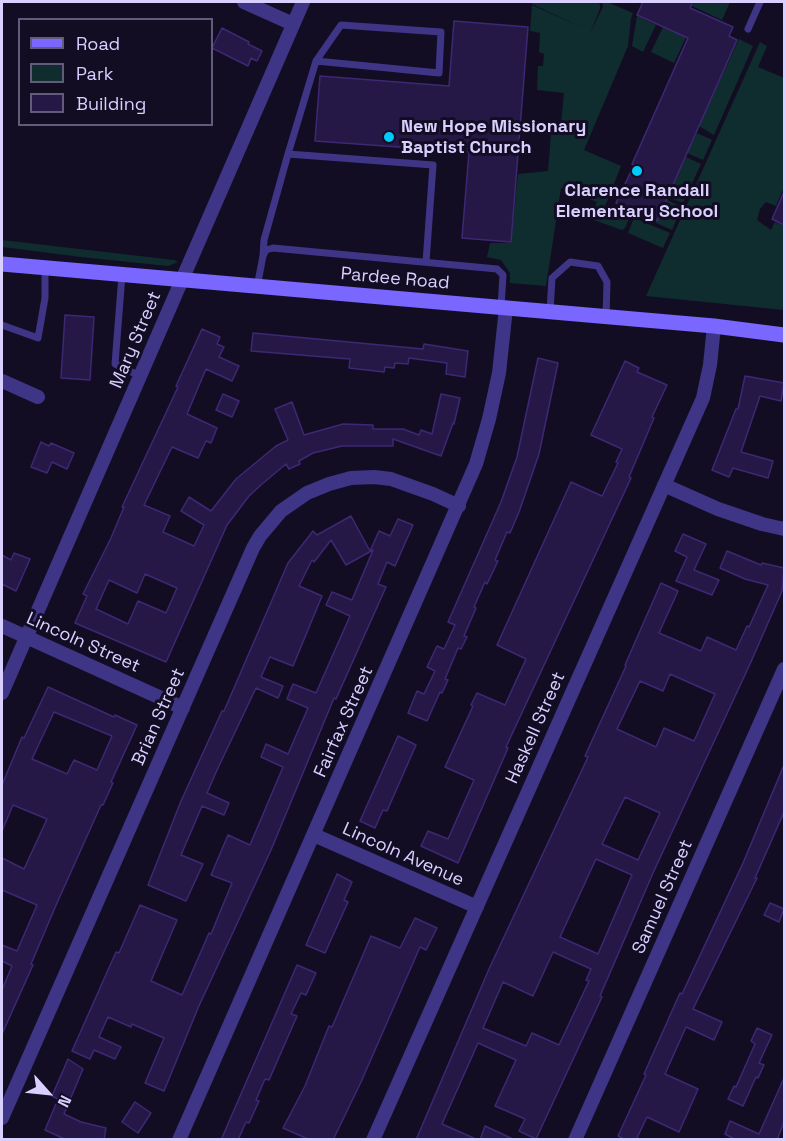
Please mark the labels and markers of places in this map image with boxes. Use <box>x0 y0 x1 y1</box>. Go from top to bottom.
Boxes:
place label: New Hope Missionary Baptist Church <box>401 116 586 158</box>
marker: New Hope Missionary Baptist Church <box>382 130 396 144</box>
marker: Clarence Randall Elementary School <box>630 164 644 178</box>
place label: Clarence Randall Elementary School <box>556 180 718 222</box>

